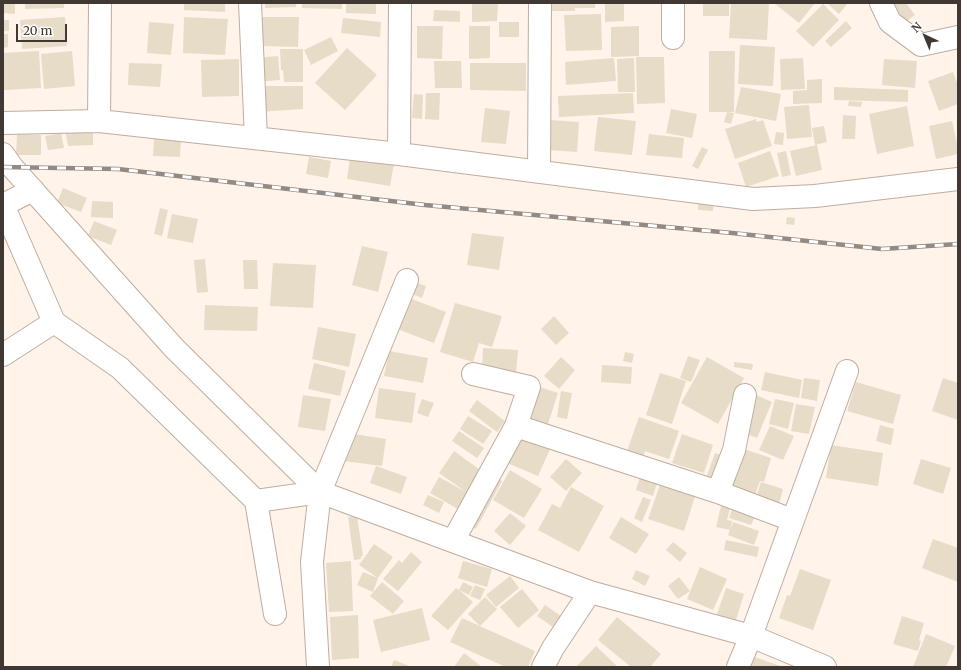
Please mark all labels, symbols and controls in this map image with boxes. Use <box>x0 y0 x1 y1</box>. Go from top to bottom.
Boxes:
scale bar <box>18 16 69 42</box>
north arrow <box>905 16 945 56</box>
text: N <box>909 19 925 35</box>
text: 20 m <box>23 23 52 38</box>

